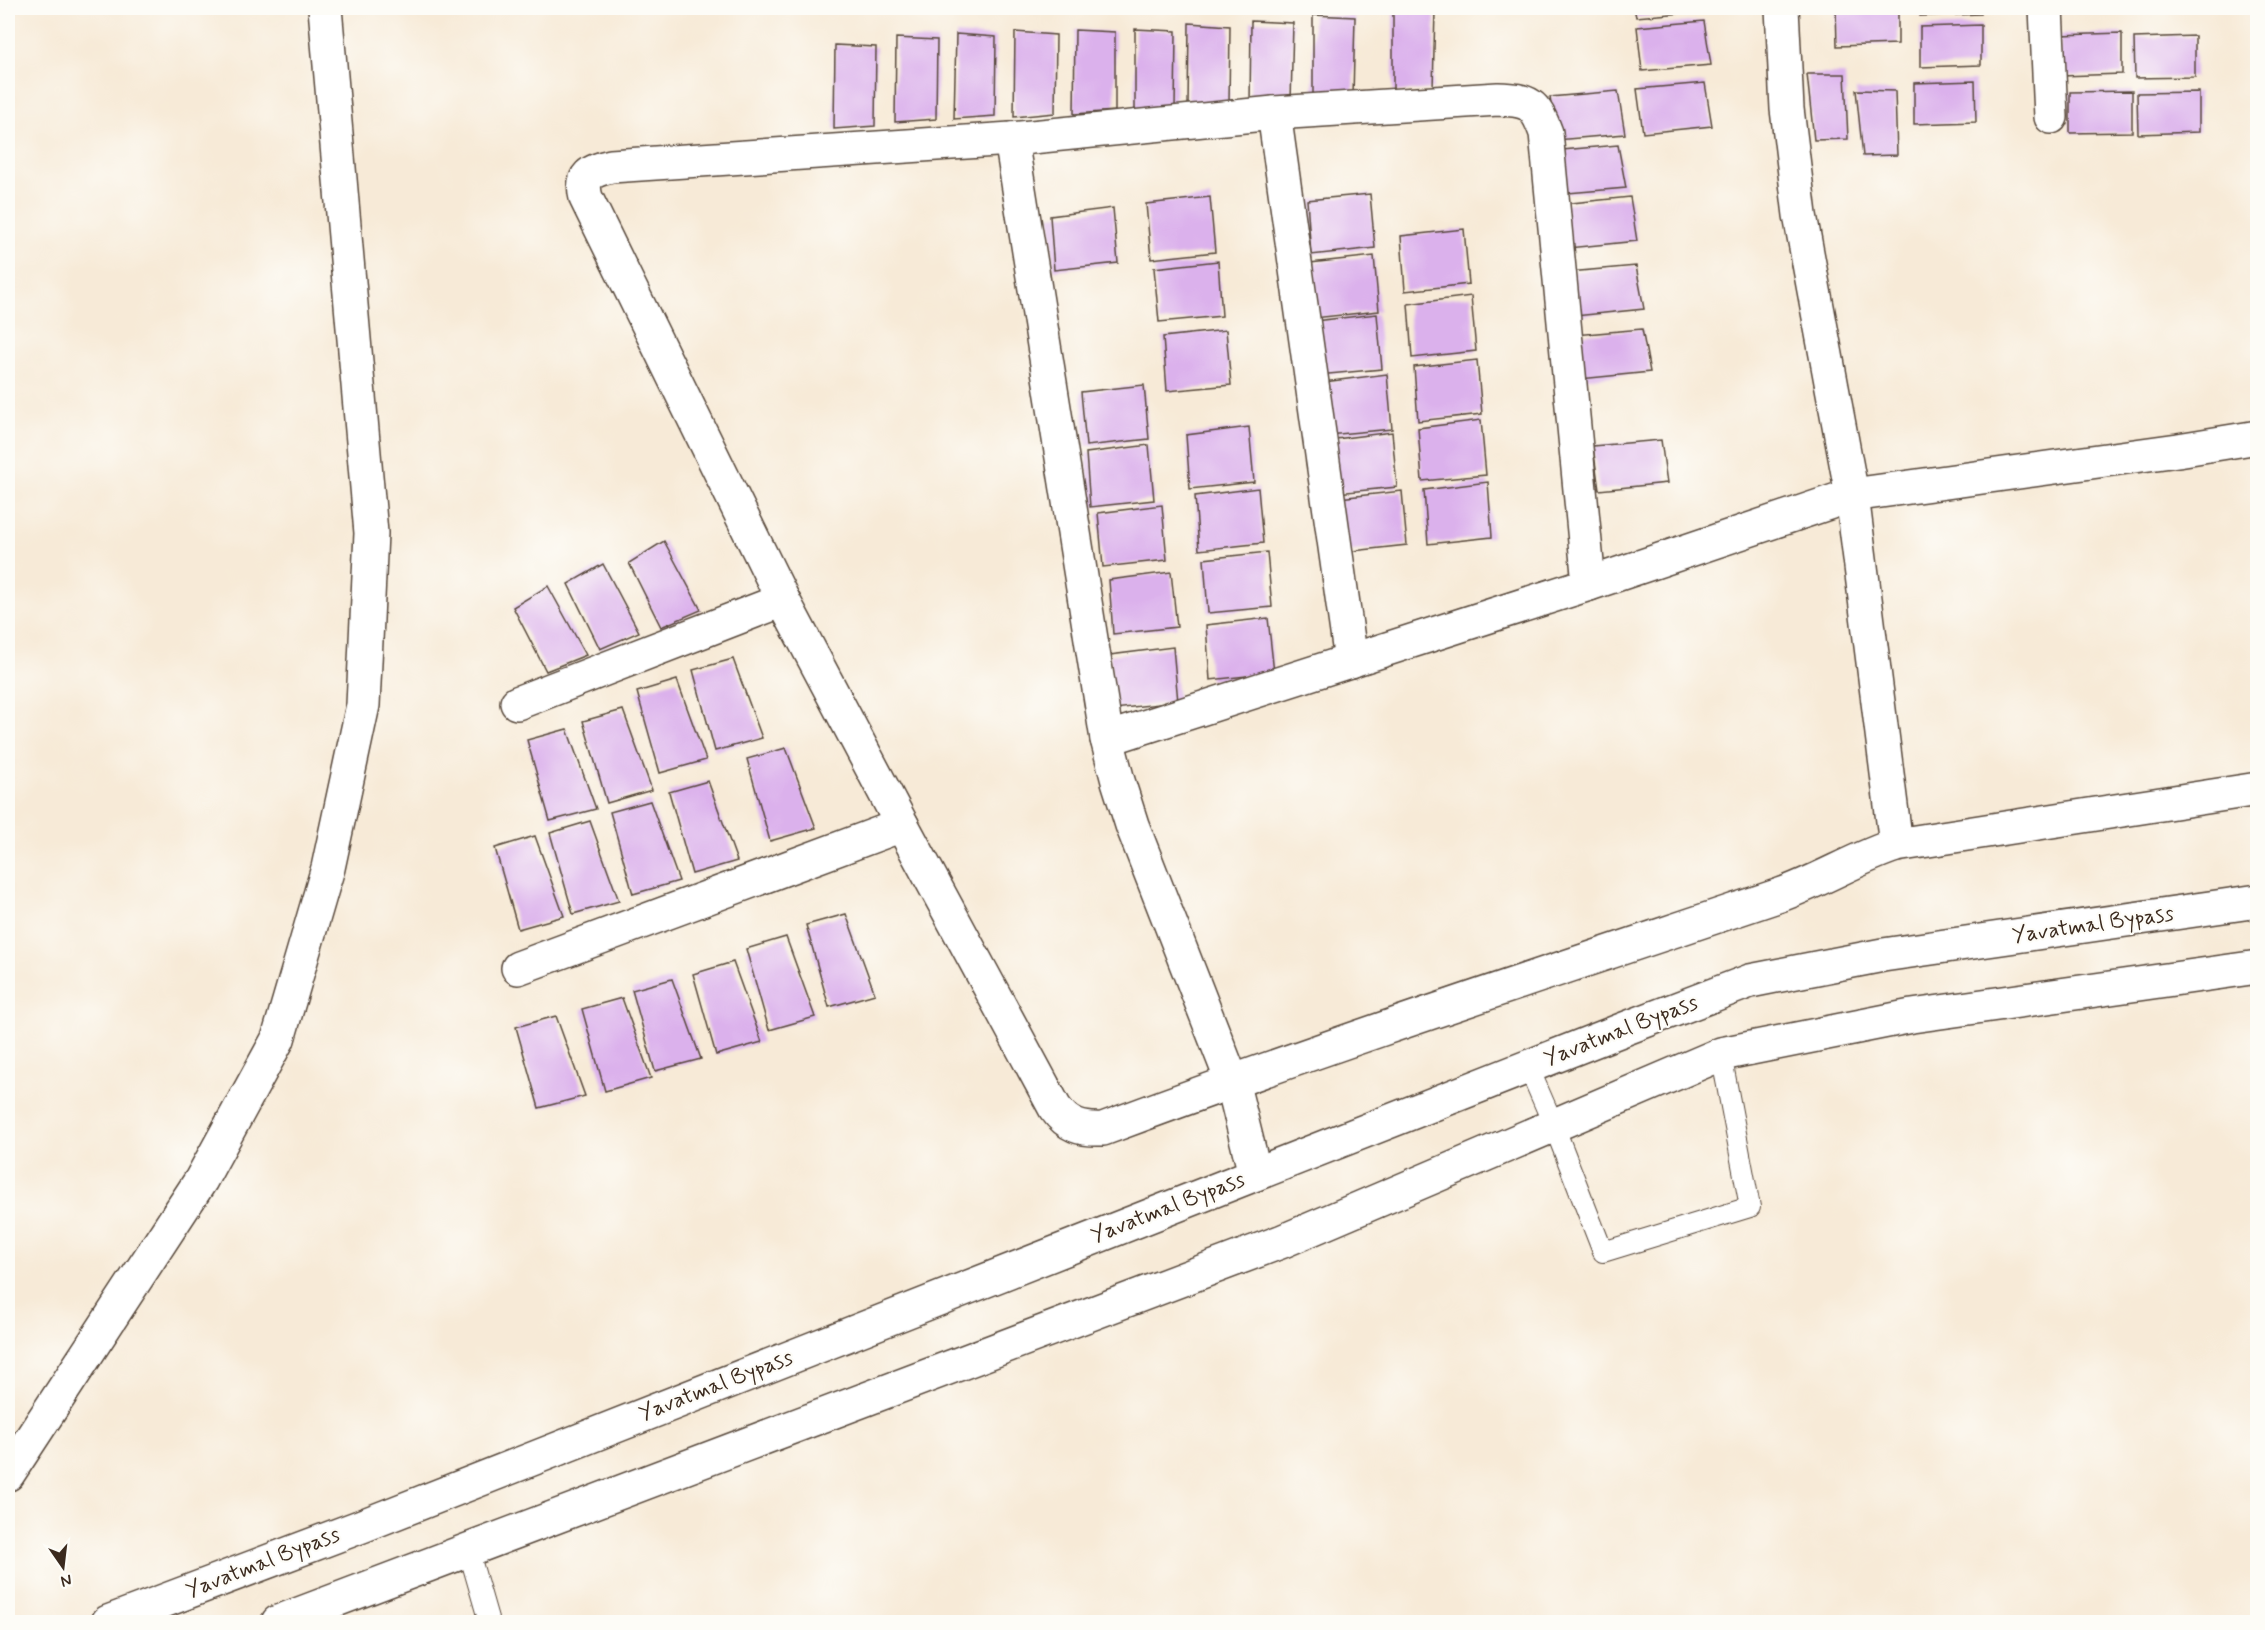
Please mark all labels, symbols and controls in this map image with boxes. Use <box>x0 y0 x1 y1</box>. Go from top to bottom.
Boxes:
street label: Yavatmal Bypass <box>2010 900 2176 950</box>
street label: Yavatmal Bypass <box>1540 989 1702 1073</box>
street label: Yavatmal Bypass <box>1087 1166 1249 1250</box>
street label: Yavatmal Bypass <box>635 1344 797 1428</box>
street label: Yavatmal Bypass <box>182 1521 344 1605</box>
north arrow <box>33 1537 93 1597</box>
text: N <box>59 1569 74 1592</box>

